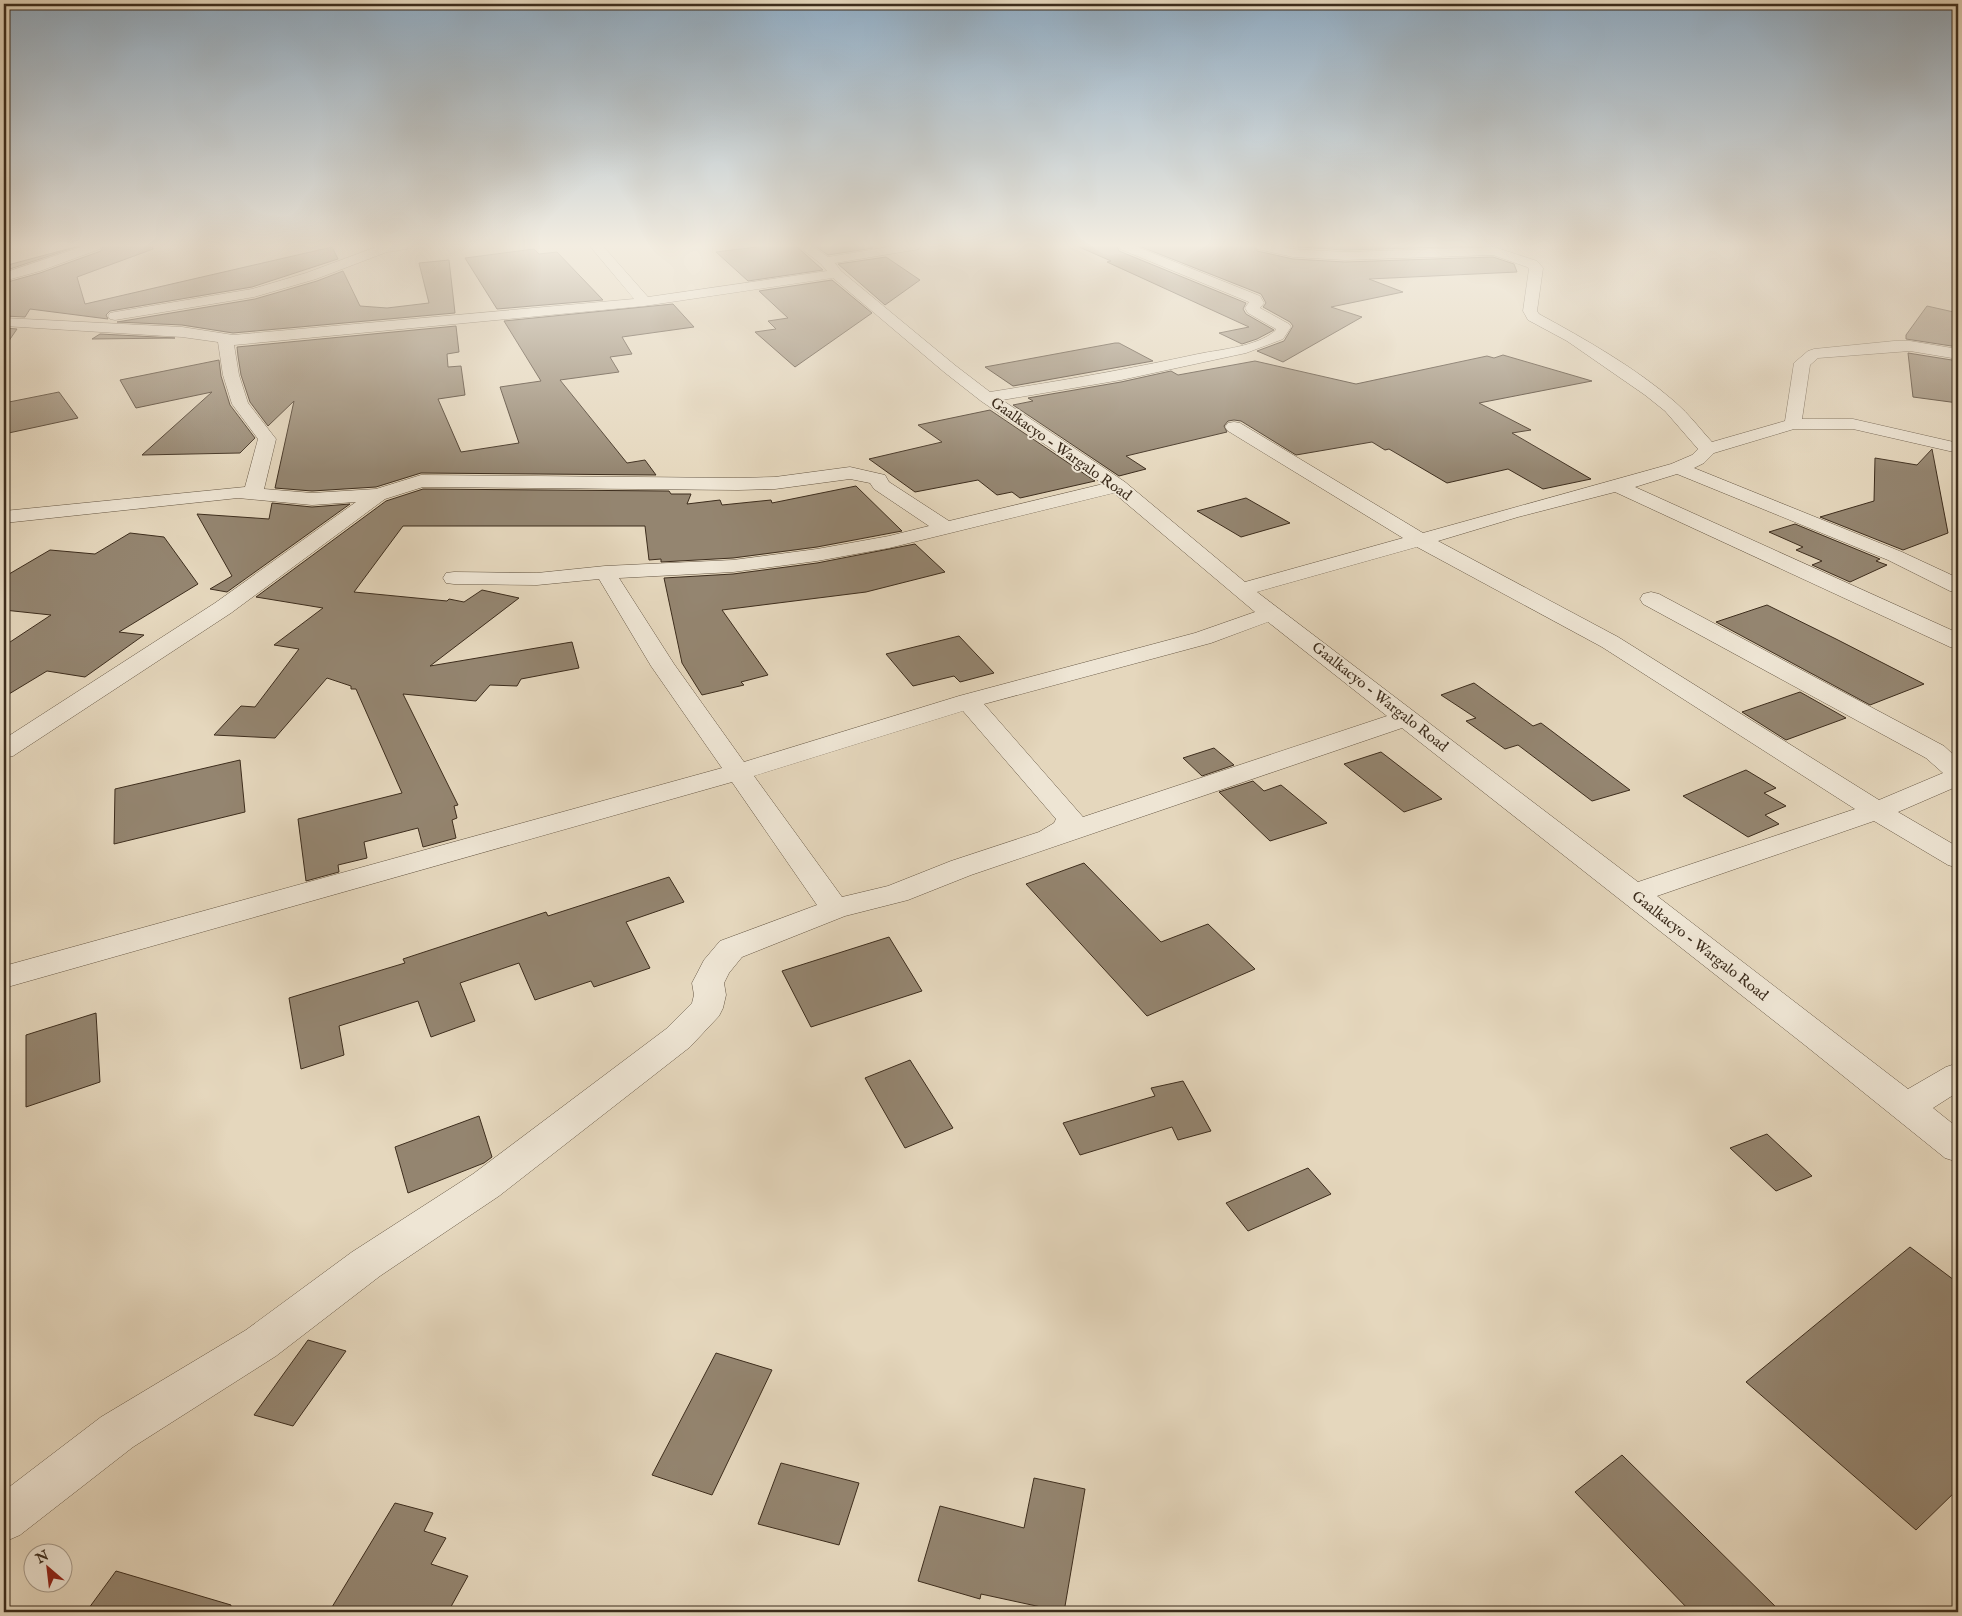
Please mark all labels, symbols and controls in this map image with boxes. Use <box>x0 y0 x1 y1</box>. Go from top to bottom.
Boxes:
street label: Gaalkacyo - Wargalo Road <box>987 393 1136 506</box>
street label: Gaalkacyo - Wargalo Road <box>1308 638 1453 757</box>
street label: Gaalkacyo - Wargalo Road <box>1628 887 1773 1006</box>
north arrow <box>22 1544 72 1594</box>
text: N <box>32 1547 52 1569</box>

